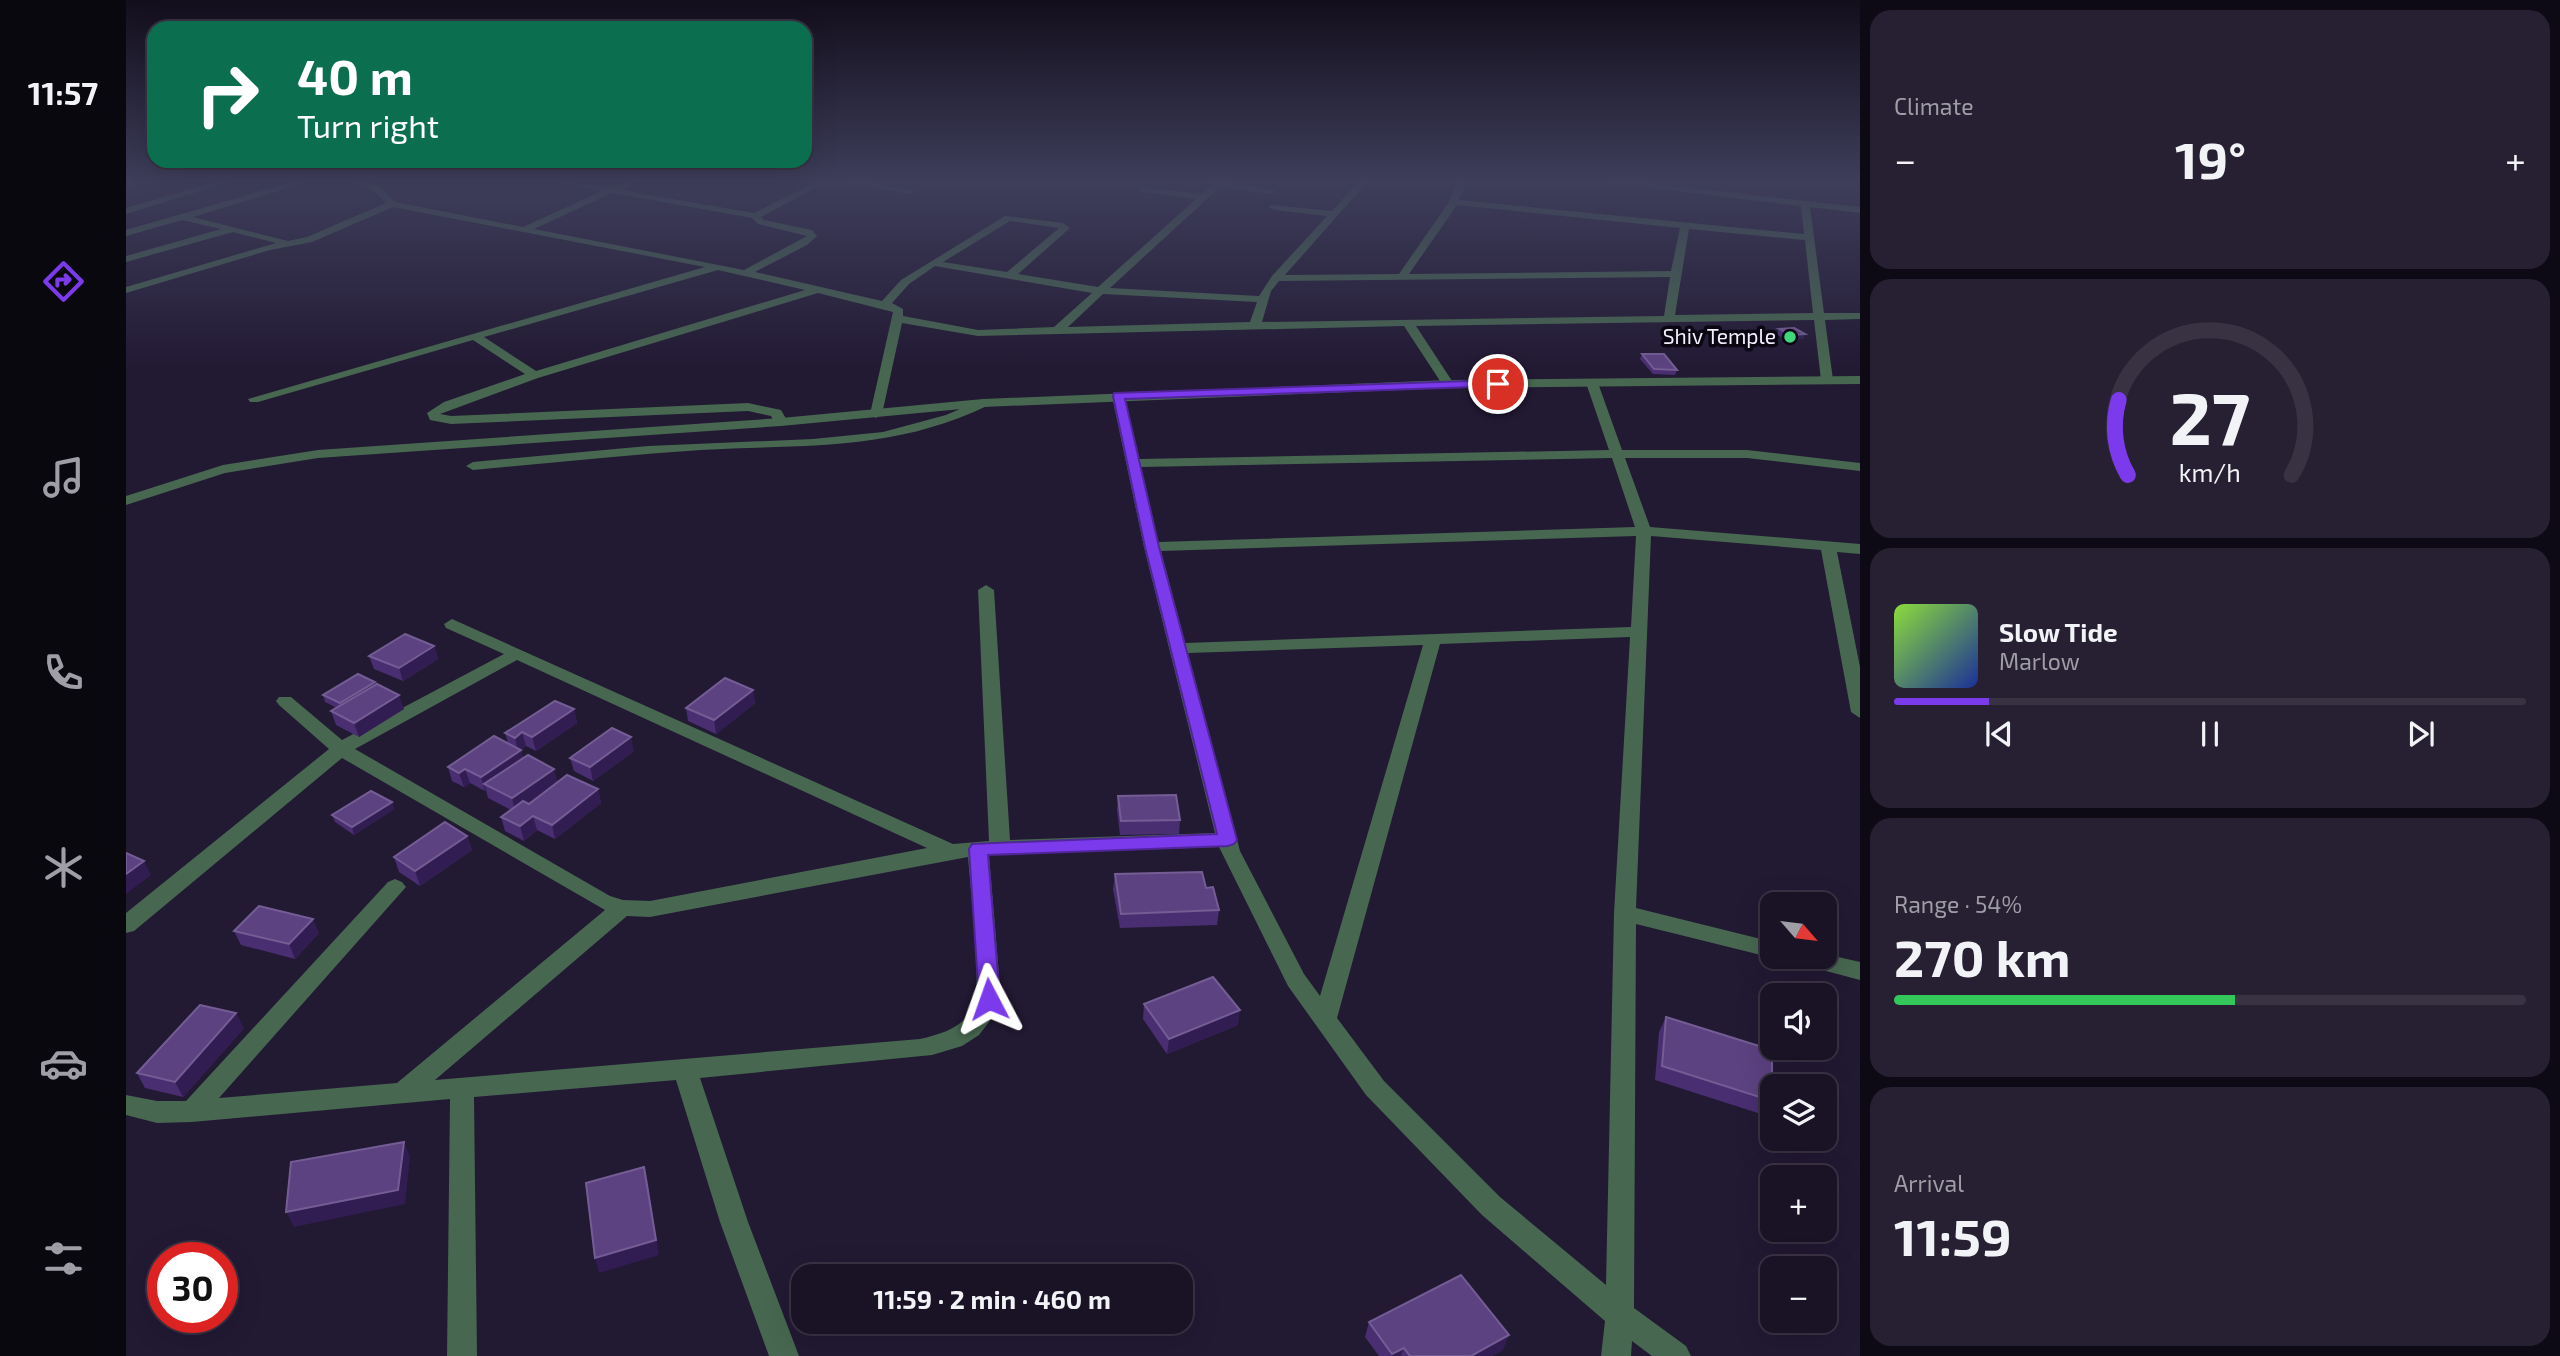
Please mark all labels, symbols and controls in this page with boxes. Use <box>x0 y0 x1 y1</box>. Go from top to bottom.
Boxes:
text: 40 m <box>297 46 413 105</box>
icon: right <box>182 49 273 140</box>
text: 11:57 <box>28 73 98 111</box>
text: Climate <box>1894 92 1974 120</box>
text: Turn right <box>297 106 439 144</box>
text: 19° <box>2175 127 2246 189</box>
text: − <box>1894 136 1916 182</box>
text: + <box>2505 136 2526 182</box>
icon: directions <box>39 257 88 306</box>
place label: Shiv Temple <box>1663 323 1776 348</box>
marker: Shiv Temple <box>1782 329 1798 345</box>
pin <box>1468 354 1528 414</box>
icon: arrive <box>1479 365 1517 403</box>
text: 27 <box>2170 372 2250 460</box>
icon: music <box>39 453 88 502</box>
text: km/h <box>2179 457 2241 487</box>
text: Slow Tide <box>1999 616 2118 647</box>
text: Marlow <box>1999 647 2080 675</box>
icon: phone <box>39 648 88 697</box>
icon: previous <box>1980 715 2018 753</box>
icon: pause <box>2191 715 2229 753</box>
icon: next <box>2402 715 2440 753</box>
icon: climate <box>39 843 88 892</box>
text: Range · 54% <box>1894 890 2022 918</box>
north arrow <box>1760 892 1838 970</box>
map controls <box>1760 892 1837 1333</box>
text: 270 km <box>1894 925 2071 987</box>
position arrow <box>952 962 1026 1036</box>
button: sound <box>1760 983 1837 1060</box>
icon: car <box>39 1039 88 1088</box>
button: layers <box>1760 1074 1837 1151</box>
button: + <box>1760 1165 1837 1242</box>
text: Arrival <box>1894 1169 1964 1197</box>
text: 11:59 <box>1894 1204 2012 1266</box>
icon: filters <box>39 1234 88 1283</box>
speed limit sign: 30 <box>147 1242 238 1333</box>
button: − <box>1760 1256 1837 1333</box>
text: 11:59 · 2 min · 460 m <box>873 1283 1111 1314</box>

